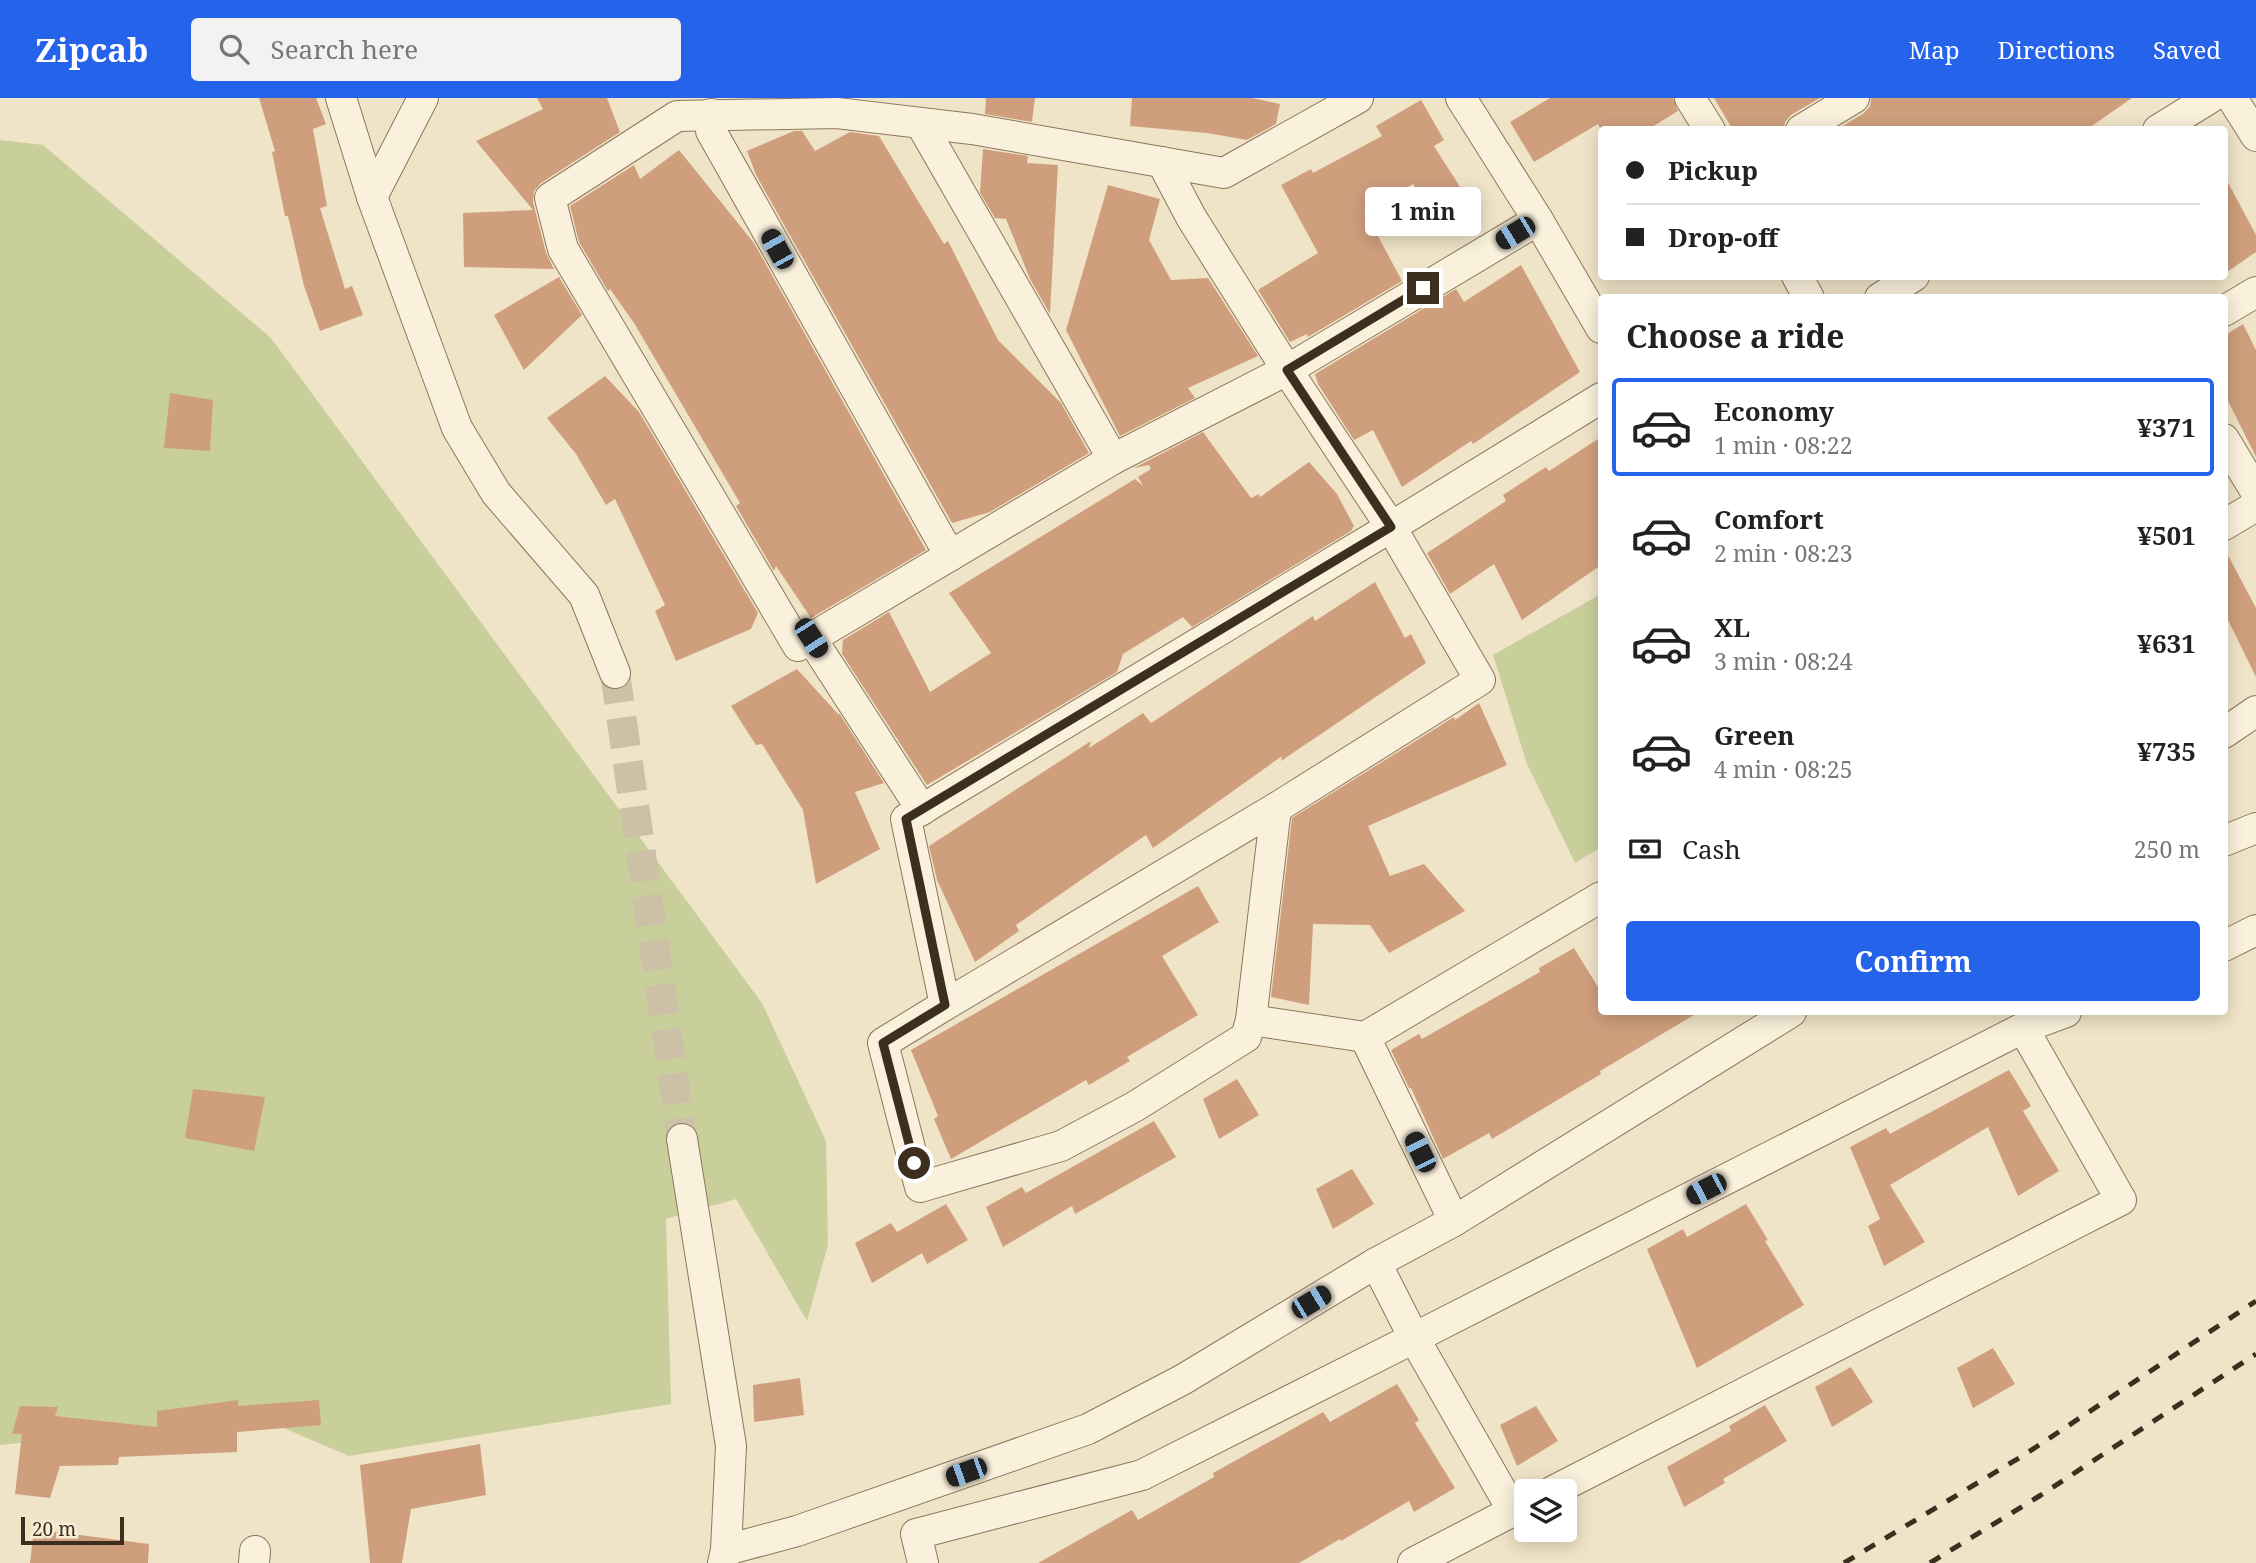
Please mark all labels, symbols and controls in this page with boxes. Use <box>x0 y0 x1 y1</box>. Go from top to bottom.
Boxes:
search box <box>191 18 681 81</box>
text: Zipcab <box>35 27 149 72</box>
icon: search <box>215 30 253 68</box>
text: Search here <box>271 31 418 67</box>
text: Map <box>1909 33 1960 66</box>
text: Directions <box>1998 33 2115 66</box>
text: Saved <box>2153 33 2221 66</box>
text: Pickup <box>1668 152 1758 188</box>
callout: 1 min <box>1365 186 1481 236</box>
text: 1 min <box>1390 195 1456 227</box>
car <box>1492 213 1539 253</box>
text: Drop-off <box>1668 219 1778 255</box>
car <box>758 226 797 272</box>
route end <box>1407 272 1439 304</box>
text: Choose a ride <box>1626 314 1845 357</box>
text: Economy <box>1714 393 1834 429</box>
icon: car <box>1630 396 1693 459</box>
text: ¥371 <box>2137 409 2196 445</box>
text: 1 min · 08:22 <box>1714 429 1852 461</box>
text: Comfort <box>1714 501 1824 537</box>
icon: car <box>1630 504 1693 567</box>
text: ¥501 <box>2137 517 2196 553</box>
text: 2 min · 08:23 <box>1714 537 1852 569</box>
text: XL <box>1714 609 1750 645</box>
icon: car <box>1630 612 1693 675</box>
car <box>791 615 832 661</box>
text: ¥631 <box>2137 625 2196 661</box>
text: 3 min · 08:24 <box>1714 645 1852 677</box>
text: Green <box>1714 717 1795 753</box>
icon: car <box>1630 720 1693 783</box>
text: ¥735 <box>2137 733 2196 769</box>
text: 4 min · 08:25 <box>1714 753 1852 785</box>
icon: cash <box>1626 830 1664 868</box>
text: Cash <box>1682 831 1741 867</box>
text: 250 m <box>2134 833 2200 865</box>
button: Confirm <box>1626 921 2200 1001</box>
car <box>1402 1129 1439 1175</box>
route start <box>898 1147 930 1179</box>
car <box>1683 1170 1730 1208</box>
car <box>1288 1282 1335 1322</box>
car <box>943 1455 990 1489</box>
map controls <box>1514 1479 1577 1542</box>
button: layers <box>1514 1479 1577 1542</box>
scale bar <box>21 1514 124 1546</box>
text: 20 m <box>32 1516 76 1542</box>

